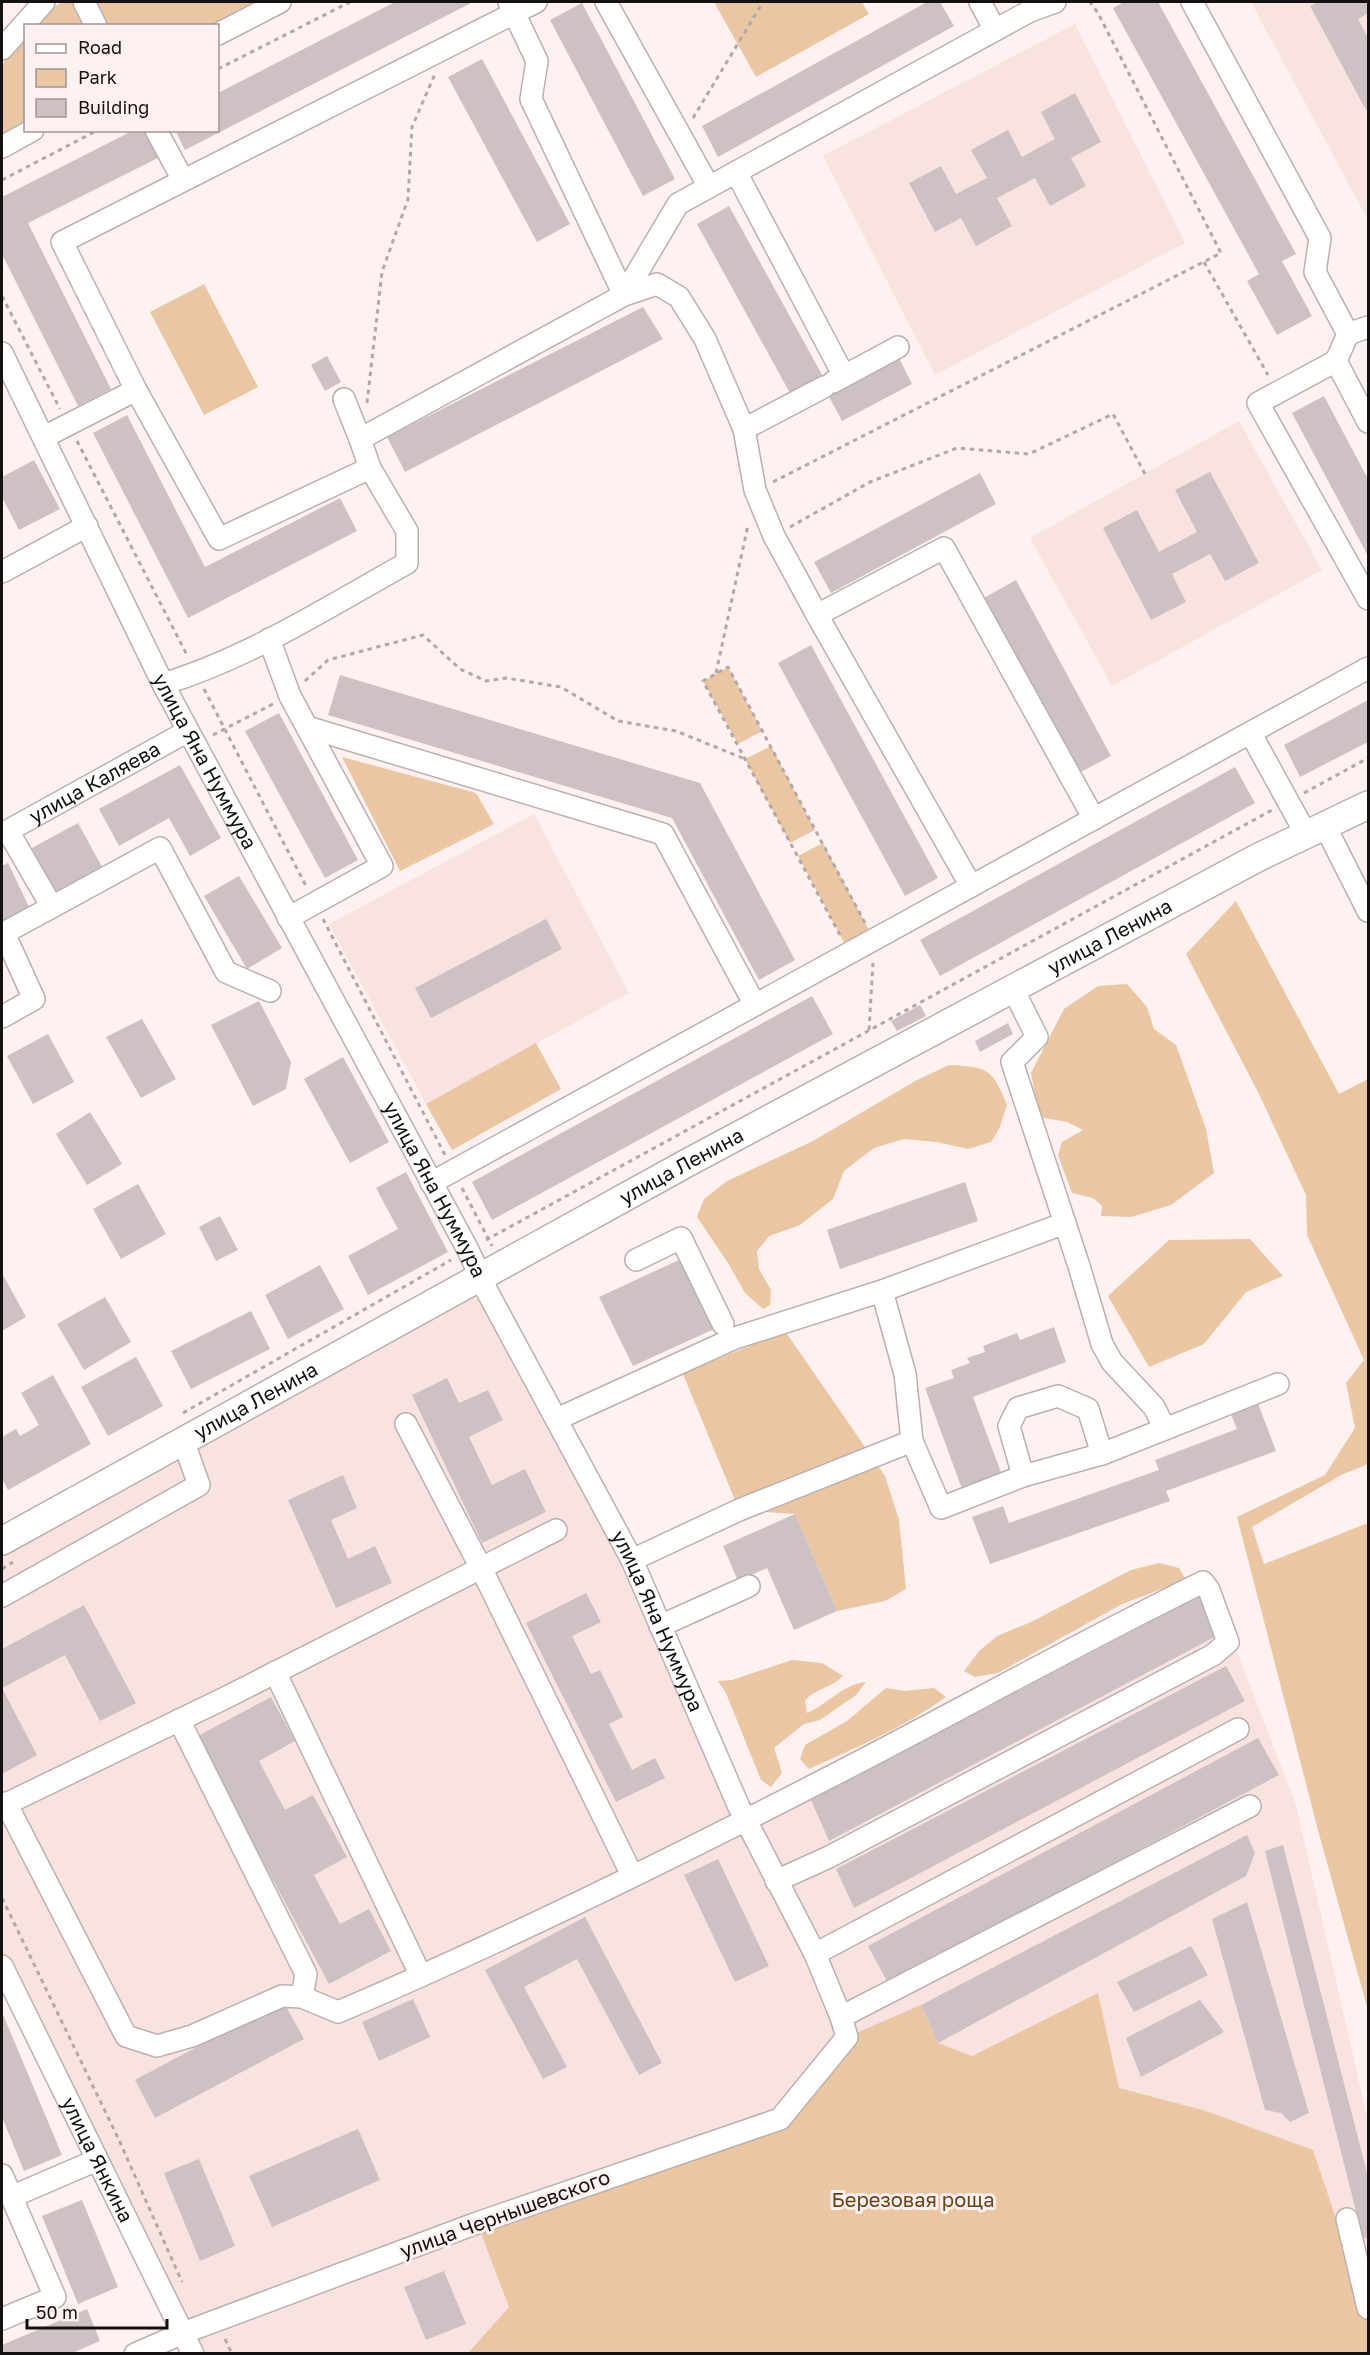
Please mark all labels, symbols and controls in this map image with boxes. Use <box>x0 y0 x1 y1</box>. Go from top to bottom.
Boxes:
legend <box>24 24 219 132</box>
text: Road <box>78 36 122 58</box>
text: Park <box>78 66 117 88</box>
text: Building <box>78 96 149 118</box>
street label: улица Яна Нуммура <box>149 669 263 853</box>
street label: улица Каляева <box>25 736 164 828</box>
street label: улица Ленина <box>1043 893 1176 979</box>
street label: улица Яна Нуммура <box>379 1097 492 1281</box>
street label: улица Ленина <box>615 1122 747 1209</box>
street label: улица Ленина <box>189 1356 321 1444</box>
street label: улица Яна Нуммура <box>607 1526 709 1715</box>
street label: улица Янкина <box>57 2093 139 2226</box>
street label: улица Чернышевского <box>396 2164 613 2262</box>
park label: Березовая роща <box>832 2187 994 2211</box>
scale bar <box>27 2292 166 2330</box>
text: 50 m <box>36 2301 78 2323</box>

